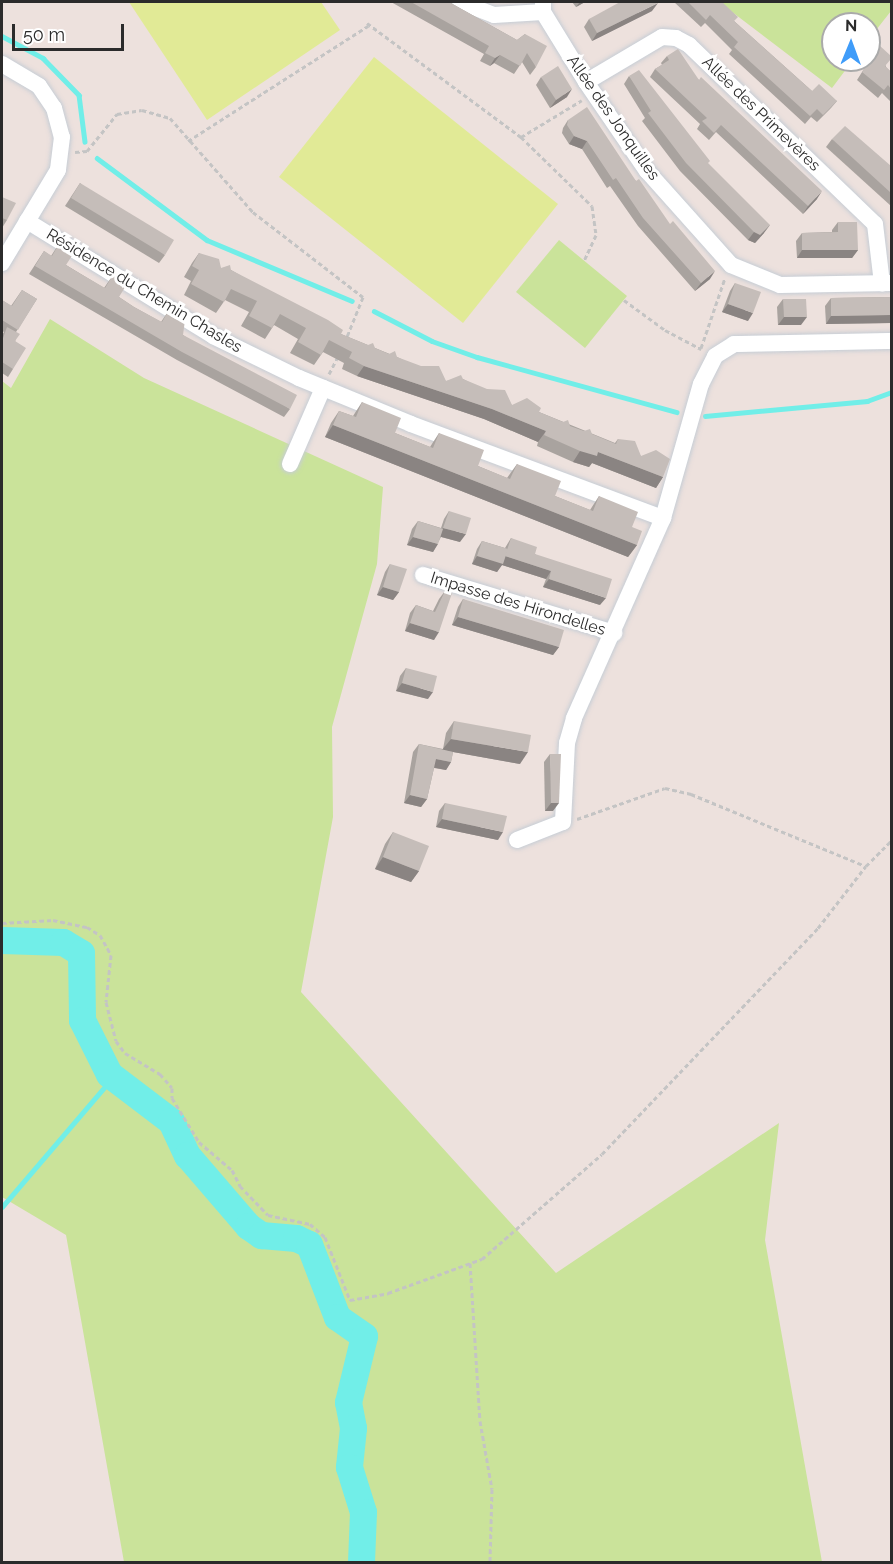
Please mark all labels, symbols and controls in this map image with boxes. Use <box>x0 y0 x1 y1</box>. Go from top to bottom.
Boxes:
scale bar <box>15 12 128 50</box>
north arrow <box>821 12 881 72</box>
text: N <box>845 16 858 35</box>
text: 50 m <box>23 24 65 45</box>
street label: Allée des Jonquilles <box>563 52 663 184</box>
street label: Allée des Primevères <box>698 53 824 175</box>
street label: Résidence du Chemin Chasles <box>43 225 245 357</box>
street label: Impasse des Hirondelles <box>428 568 608 640</box>

